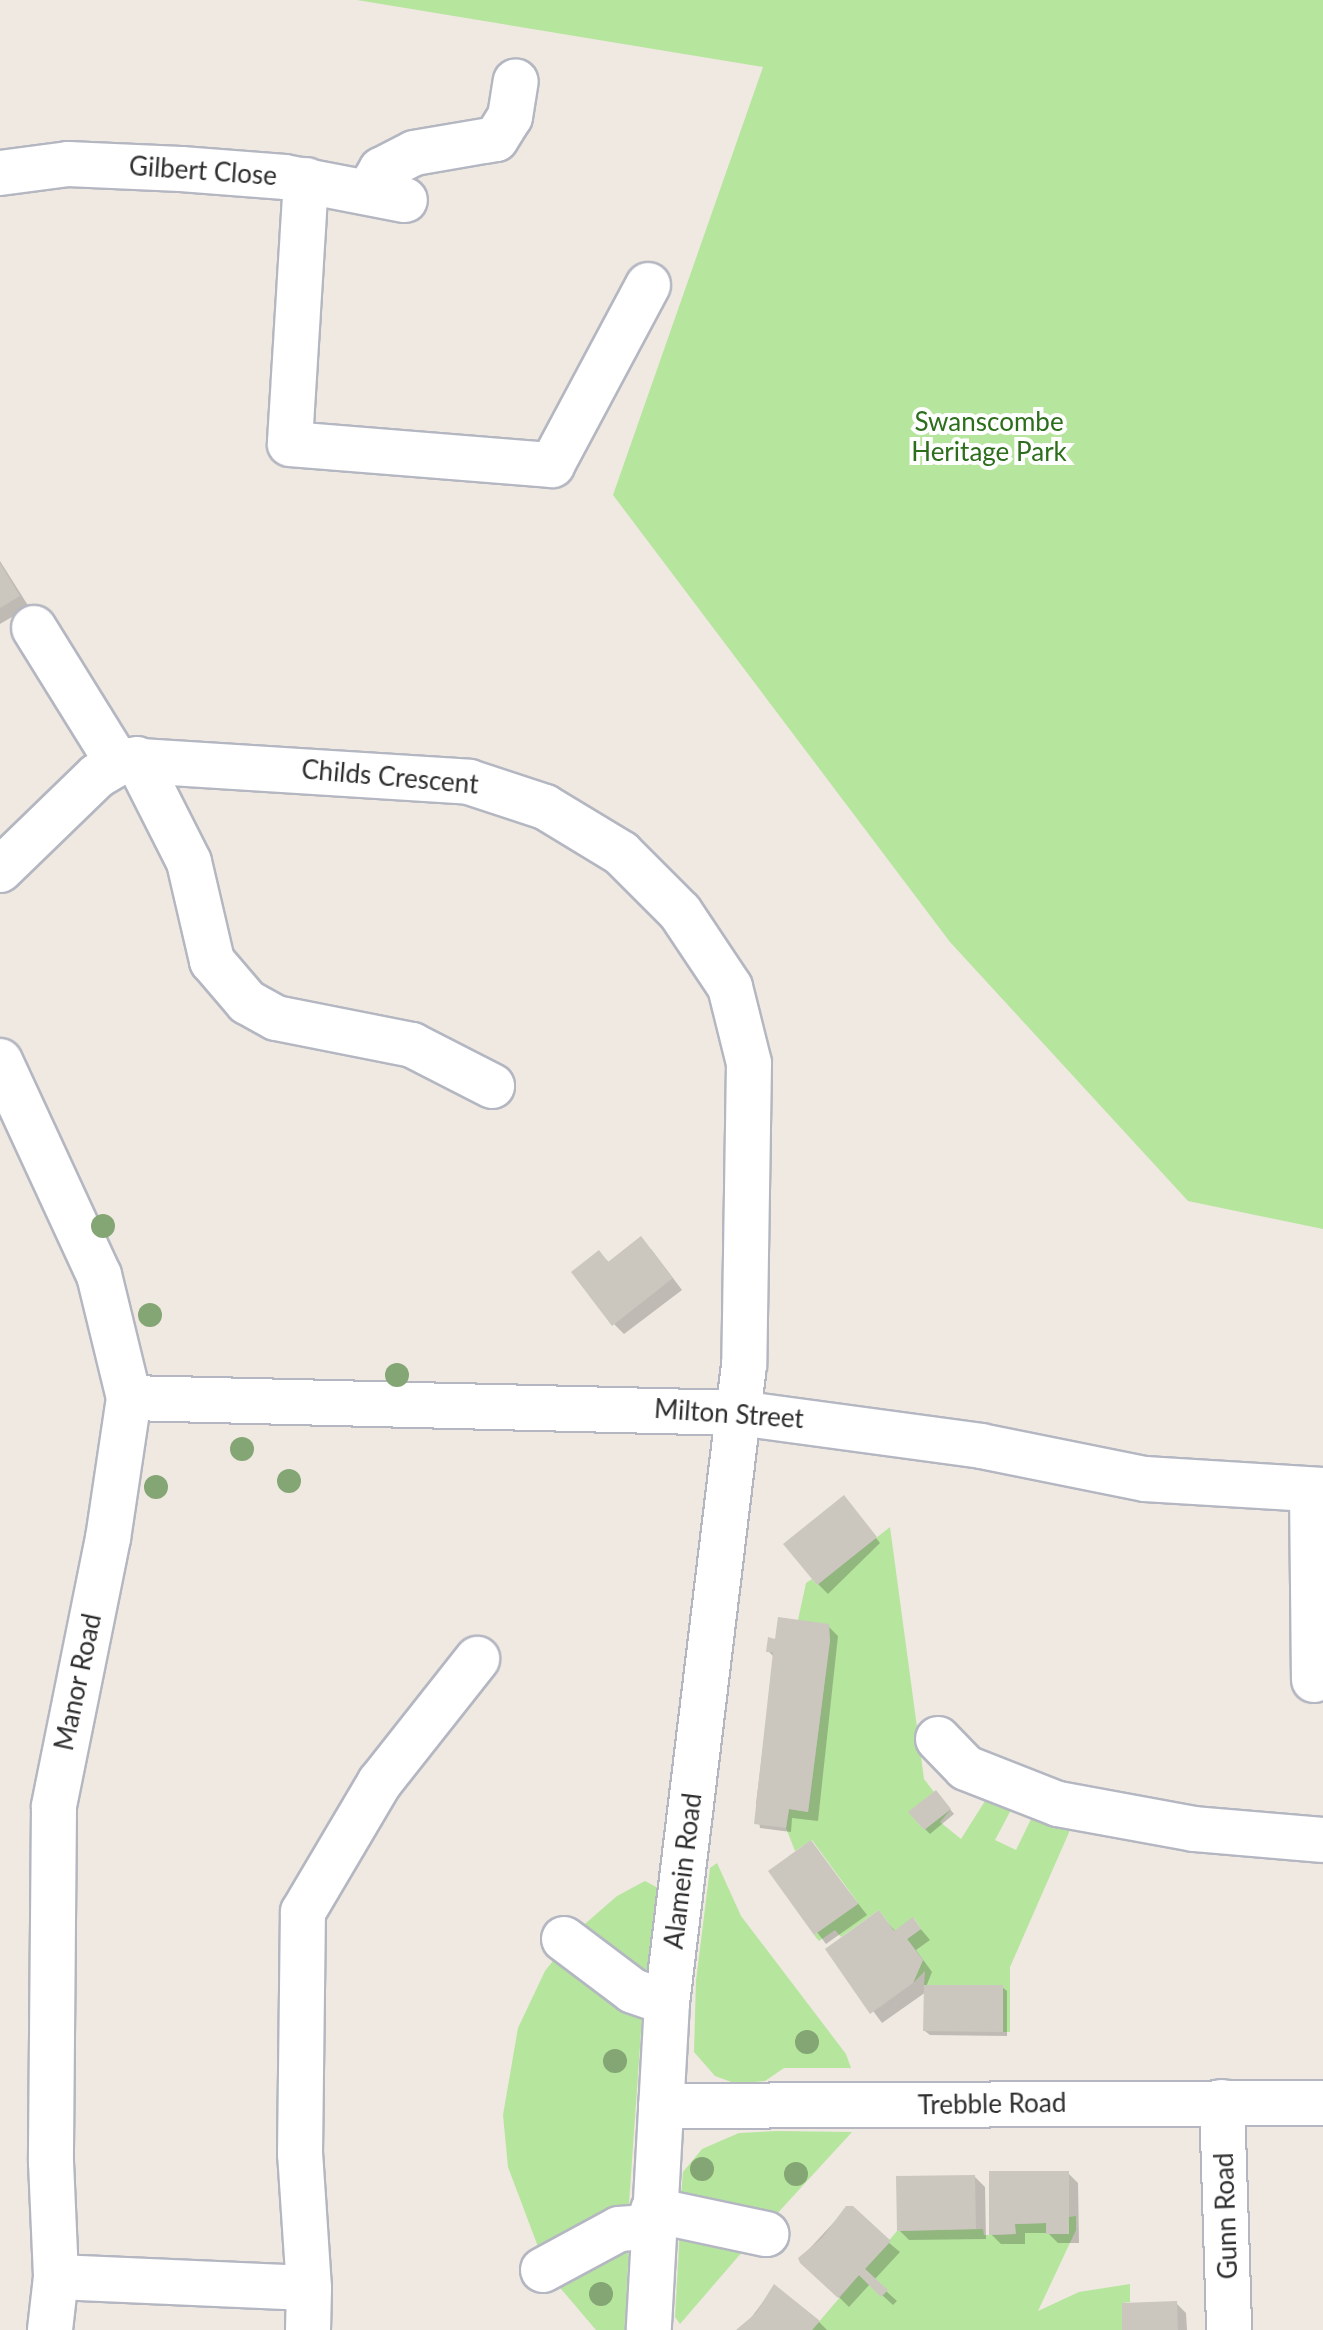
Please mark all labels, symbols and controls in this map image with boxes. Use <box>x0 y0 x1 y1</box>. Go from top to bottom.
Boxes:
street label: Gilbert Close <box>128 150 278 192</box>
park label: Swanscombe Heritage Park <box>911 406 1067 468</box>
street label: Childs Crescent <box>300 754 480 800</box>
street label: Milton Street <box>653 1393 805 1435</box>
street label: Manor Road <box>48 1610 108 1754</box>
street label: Alamein Road <box>658 1791 708 1951</box>
street label: Trebble Road <box>918 2087 1066 2121</box>
street label: Gunn Road <box>1208 2152 1244 2280</box>

